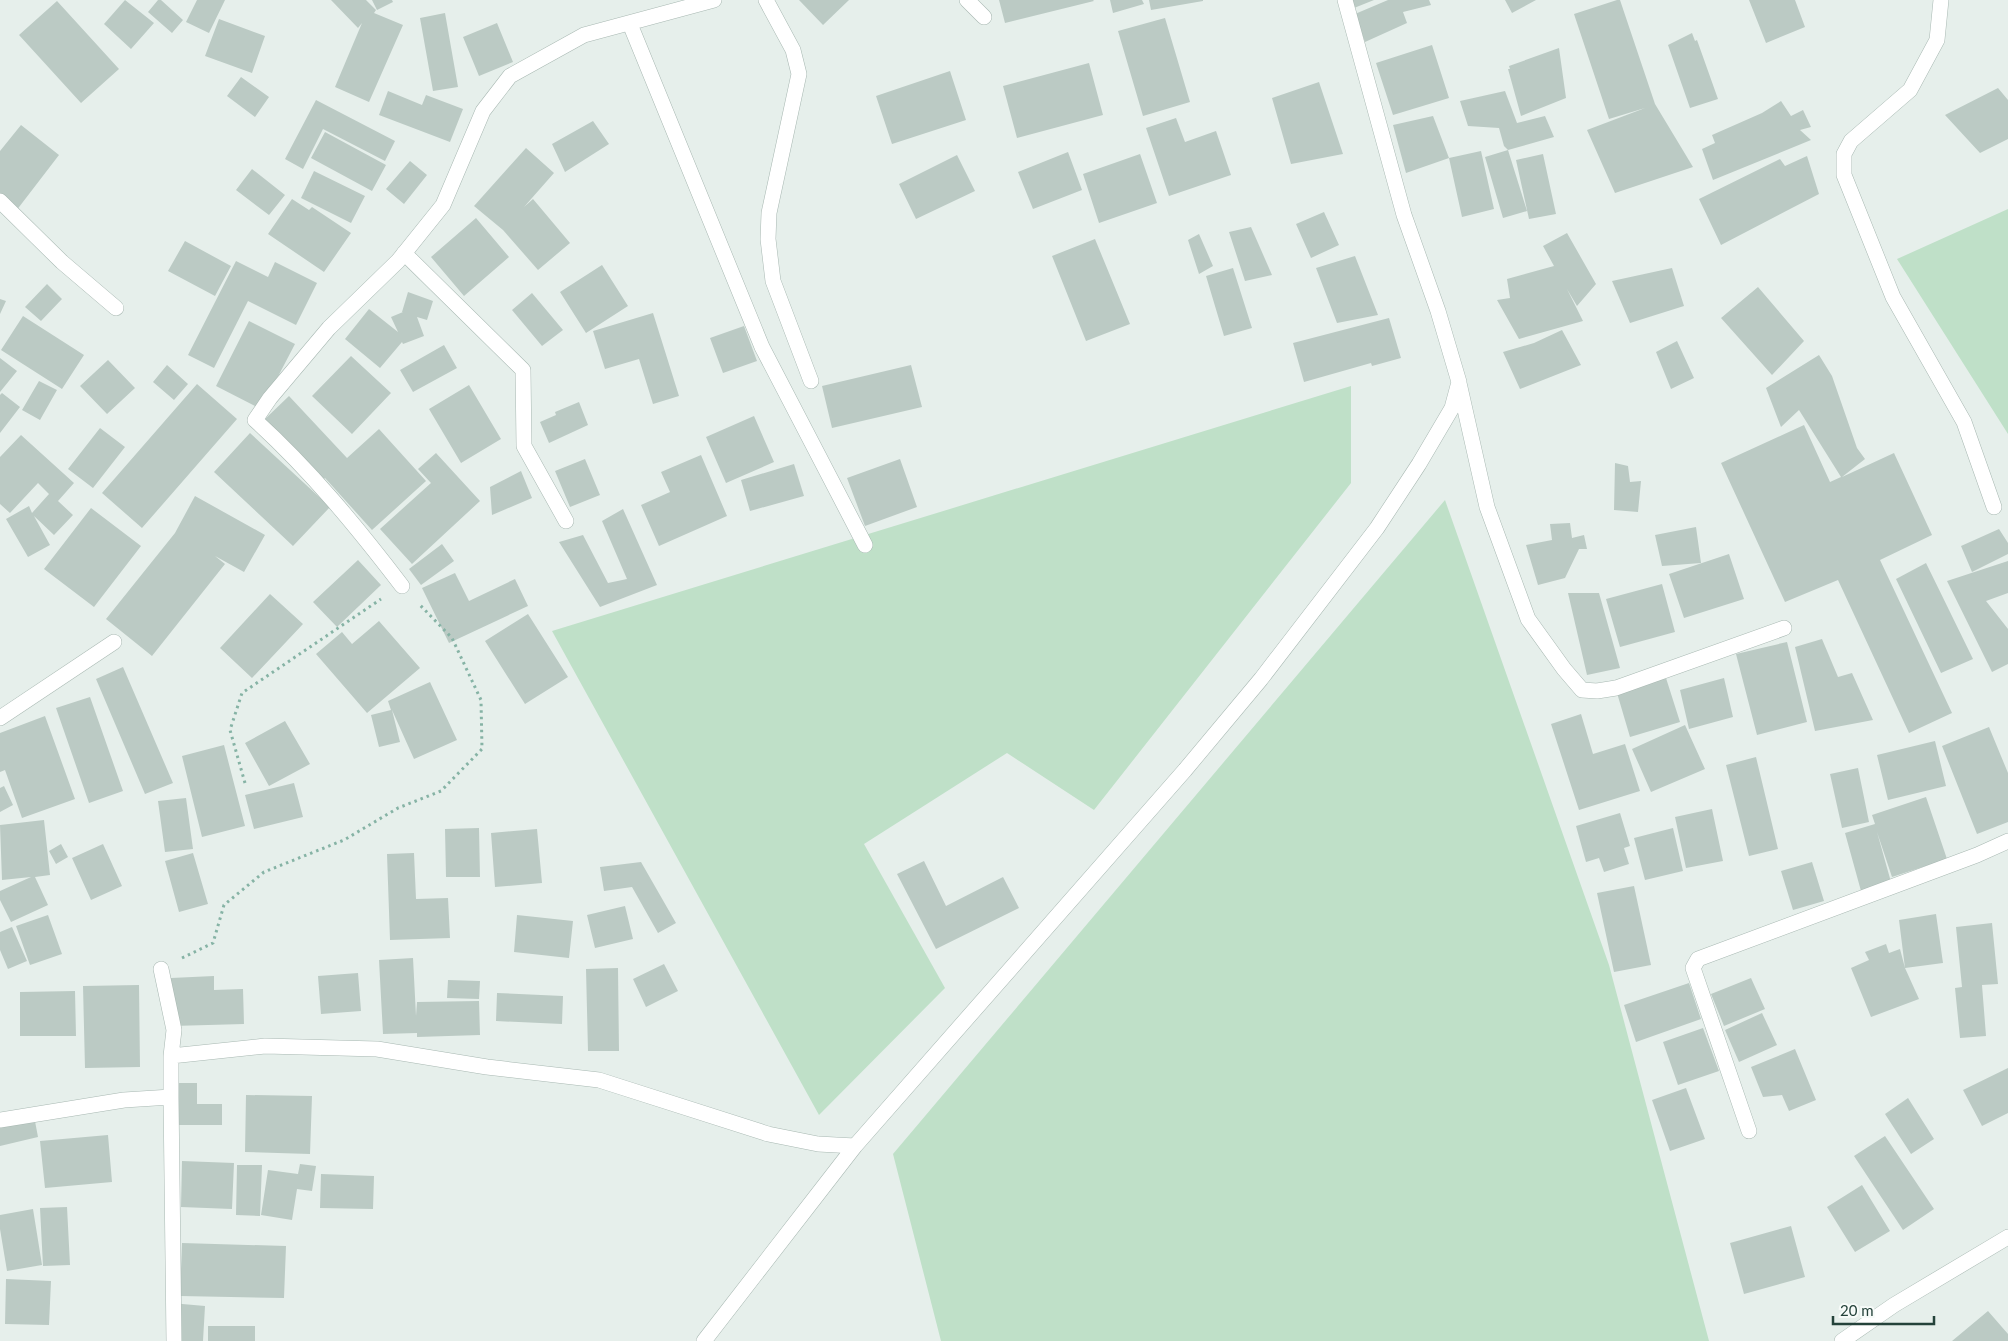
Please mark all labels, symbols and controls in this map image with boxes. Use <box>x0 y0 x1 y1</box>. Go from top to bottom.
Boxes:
scale bar <box>1833 1294 1934 1326</box>
text: 20 m <box>1840 1301 1874 1319</box>

